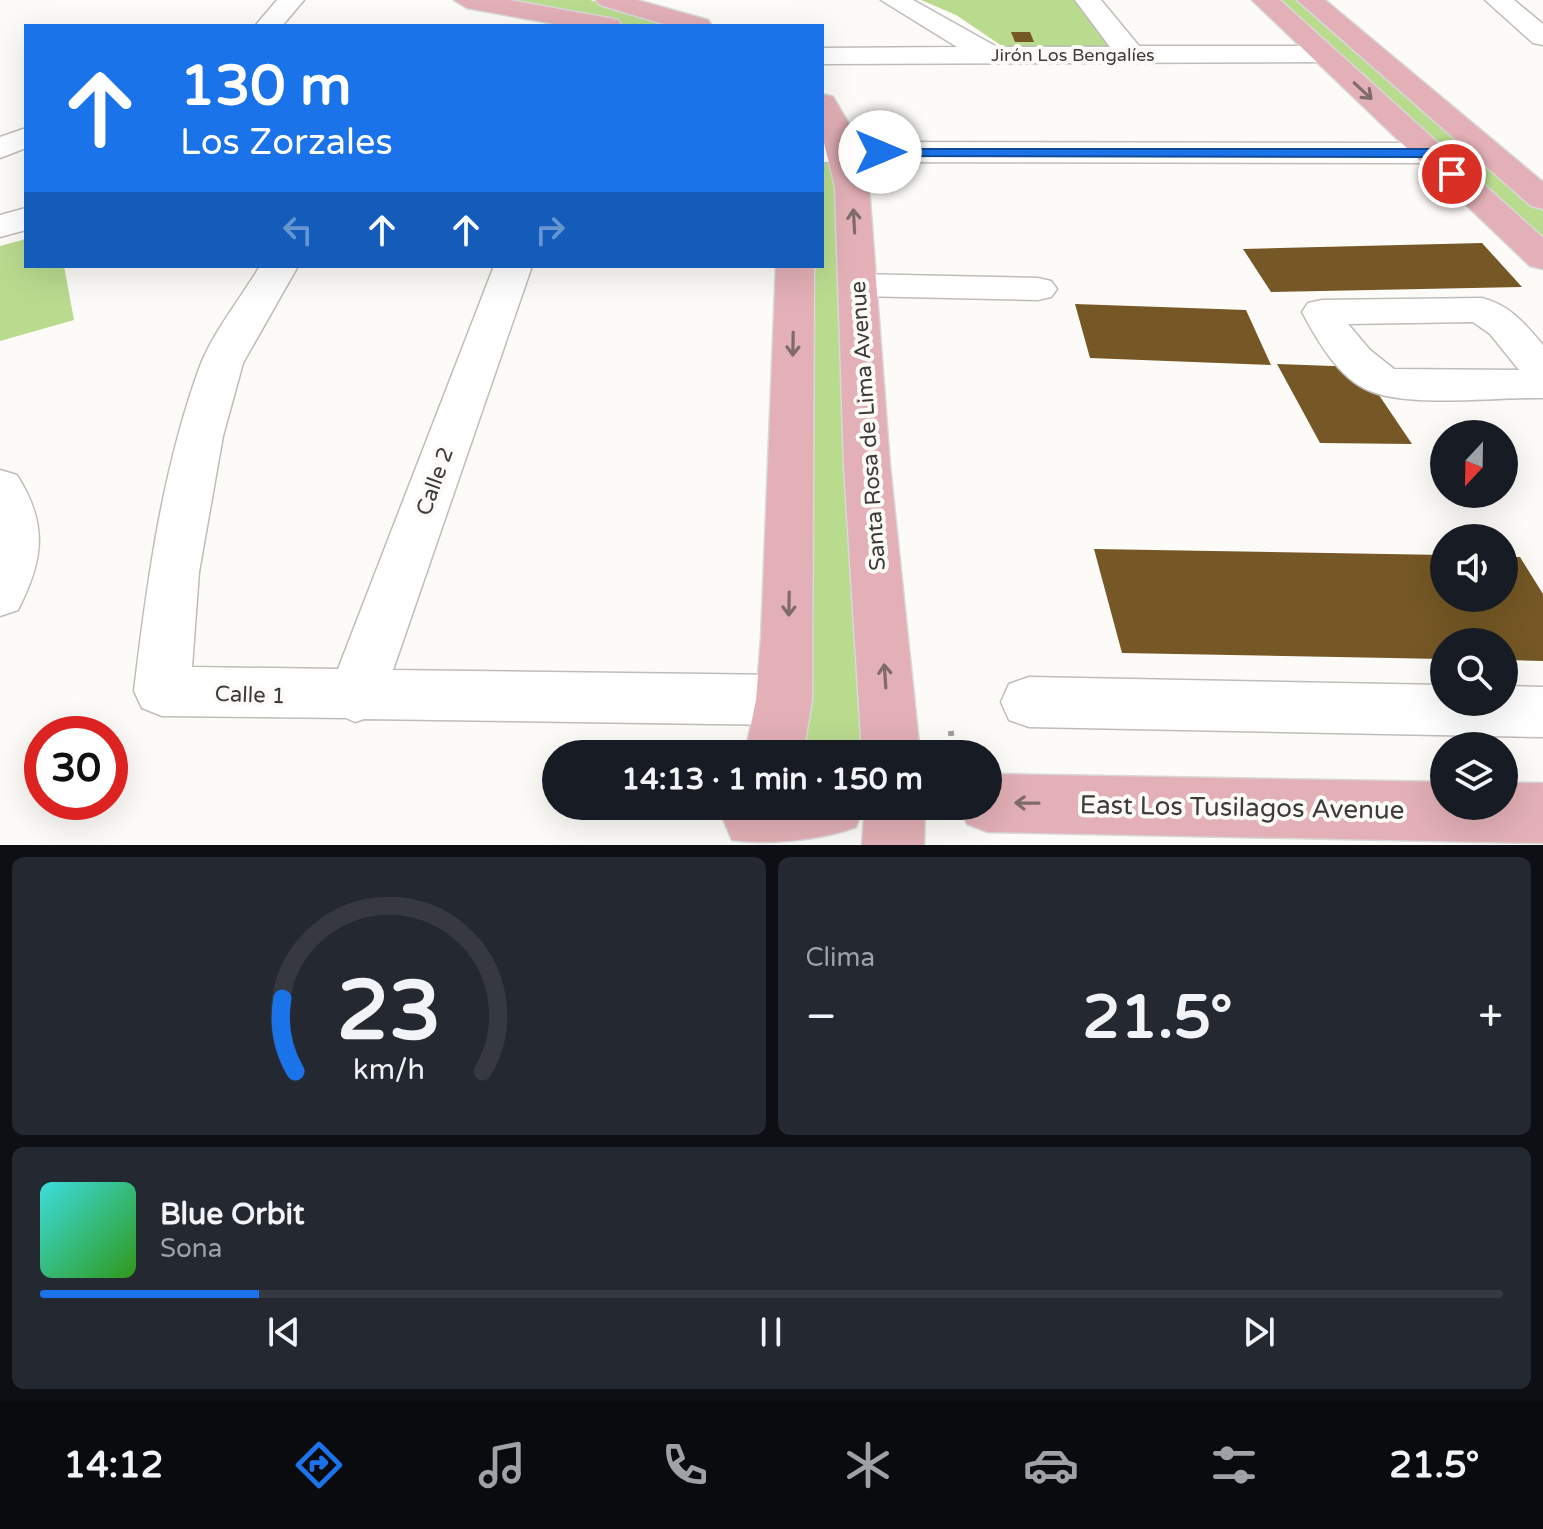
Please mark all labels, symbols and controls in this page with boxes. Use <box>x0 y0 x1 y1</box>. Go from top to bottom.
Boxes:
street label: Jirón Los Bengalíes <box>991 44 1155 66</box>
text: 130 m <box>180 53 351 120</box>
icon: ahead <box>48 56 152 160</box>
one-way arrow <box>1353 82 1373 101</box>
position arrow <box>838 110 922 194</box>
text: Los Zorzales <box>180 121 393 164</box>
pin <box>1418 140 1486 208</box>
icon: arrive <box>1430 152 1474 196</box>
icon: left <box>276 208 320 252</box>
icon: ahead <box>360 208 404 252</box>
icon: ahead <box>444 208 488 252</box>
icon: right <box>528 208 572 252</box>
one-way arrow <box>846 208 861 235</box>
street label: Santa Rosa de Lima Avenue <box>845 280 891 572</box>
one-way arrow <box>786 330 801 357</box>
north arrow <box>1430 420 1518 508</box>
map controls <box>1430 420 1518 820</box>
street label: Calle 2 <box>411 444 459 519</box>
button: sound <box>1430 524 1518 612</box>
one-way arrow <box>781 590 796 617</box>
button: search <box>1430 628 1518 716</box>
one-way arrow <box>877 663 892 690</box>
street label: Calle 1 <box>214 681 286 709</box>
speed limit sign: 30 <box>24 716 128 820</box>
button: layers <box>1430 732 1518 820</box>
text: 14:13 · 1 min · 150 m <box>621 761 923 798</box>
street label: East Los Tusilagos Avenue <box>1079 789 1405 826</box>
one-way arrow <box>1014 796 1041 811</box>
text: Clima <box>806 942 875 973</box>
text: 23 <box>337 962 441 1062</box>
text: 21.5° <box>1082 982 1233 1054</box>
text: − <box>806 991 837 1044</box>
text: + <box>1478 991 1503 1044</box>
text: km/h <box>353 1053 425 1087</box>
text: Blue Orbit <box>160 1196 305 1233</box>
text: Sona <box>160 1233 222 1264</box>
icon: previous <box>262 1310 306 1354</box>
icon: pause <box>749 1310 793 1354</box>
icon: next <box>1237 1310 1281 1354</box>
icon: directions <box>291 1437 347 1493</box>
icon: music <box>474 1437 530 1493</box>
icon: phone <box>657 1437 713 1493</box>
icon: climate <box>840 1437 896 1493</box>
icon: car <box>1023 1437 1079 1493</box>
icon: filters <box>1206 1437 1262 1493</box>
text: 14:12 <box>64 1444 163 1487</box>
text: 21.5° <box>1389 1444 1479 1487</box>

